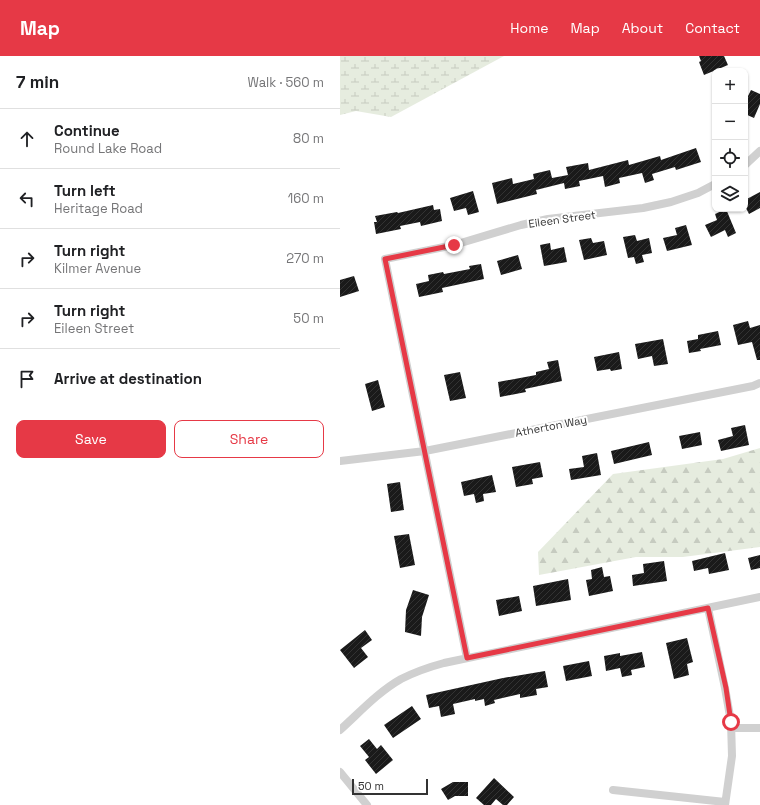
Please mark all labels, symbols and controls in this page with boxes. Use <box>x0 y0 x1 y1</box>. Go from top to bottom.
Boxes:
text: Map <box>20 16 60 41</box>
text: Home <box>510 19 548 37</box>
text: Map <box>570 19 600 37</box>
text: About <box>622 19 663 37</box>
text: Contact <box>685 19 740 37</box>
map controls <box>712 68 748 212</box>
button: + <box>712 68 748 104</box>
text: 7 min <box>16 71 59 93</box>
text: Walk · 560 m <box>247 74 324 91</box>
button: − <box>712 104 748 140</box>
text: Continue <box>54 121 120 140</box>
icon: ahead <box>16 128 38 150</box>
text: 80 m <box>293 130 324 147</box>
text: Round Lake Road <box>54 140 162 157</box>
button: locate <box>712 140 748 176</box>
button: layers <box>712 176 748 212</box>
text: Turn left <box>54 181 116 200</box>
icon: left <box>16 188 38 210</box>
text: 160 m <box>288 190 324 207</box>
text: Heritage Road <box>54 200 143 217</box>
street label: Eileen Street <box>527 207 597 231</box>
route end <box>445 236 463 254</box>
text: Turn right <box>54 241 125 260</box>
icon: right <box>16 248 38 270</box>
text: 270 m <box>286 250 324 267</box>
text: Kilmer Avenue <box>54 260 141 277</box>
text: Turn right <box>54 301 125 320</box>
icon: right <box>16 308 38 330</box>
text: 50 m <box>293 310 324 327</box>
text: Eileen Street <box>54 320 134 337</box>
icon: arrive <box>16 368 38 390</box>
text: Arrive at destination <box>54 369 202 388</box>
street label: Atherton Way <box>514 412 588 440</box>
button: Save <box>16 420 166 458</box>
button: Share <box>174 420 324 458</box>
route start <box>722 713 740 731</box>
scale bar <box>352 777 428 796</box>
text: 50 m <box>358 779 384 793</box>

